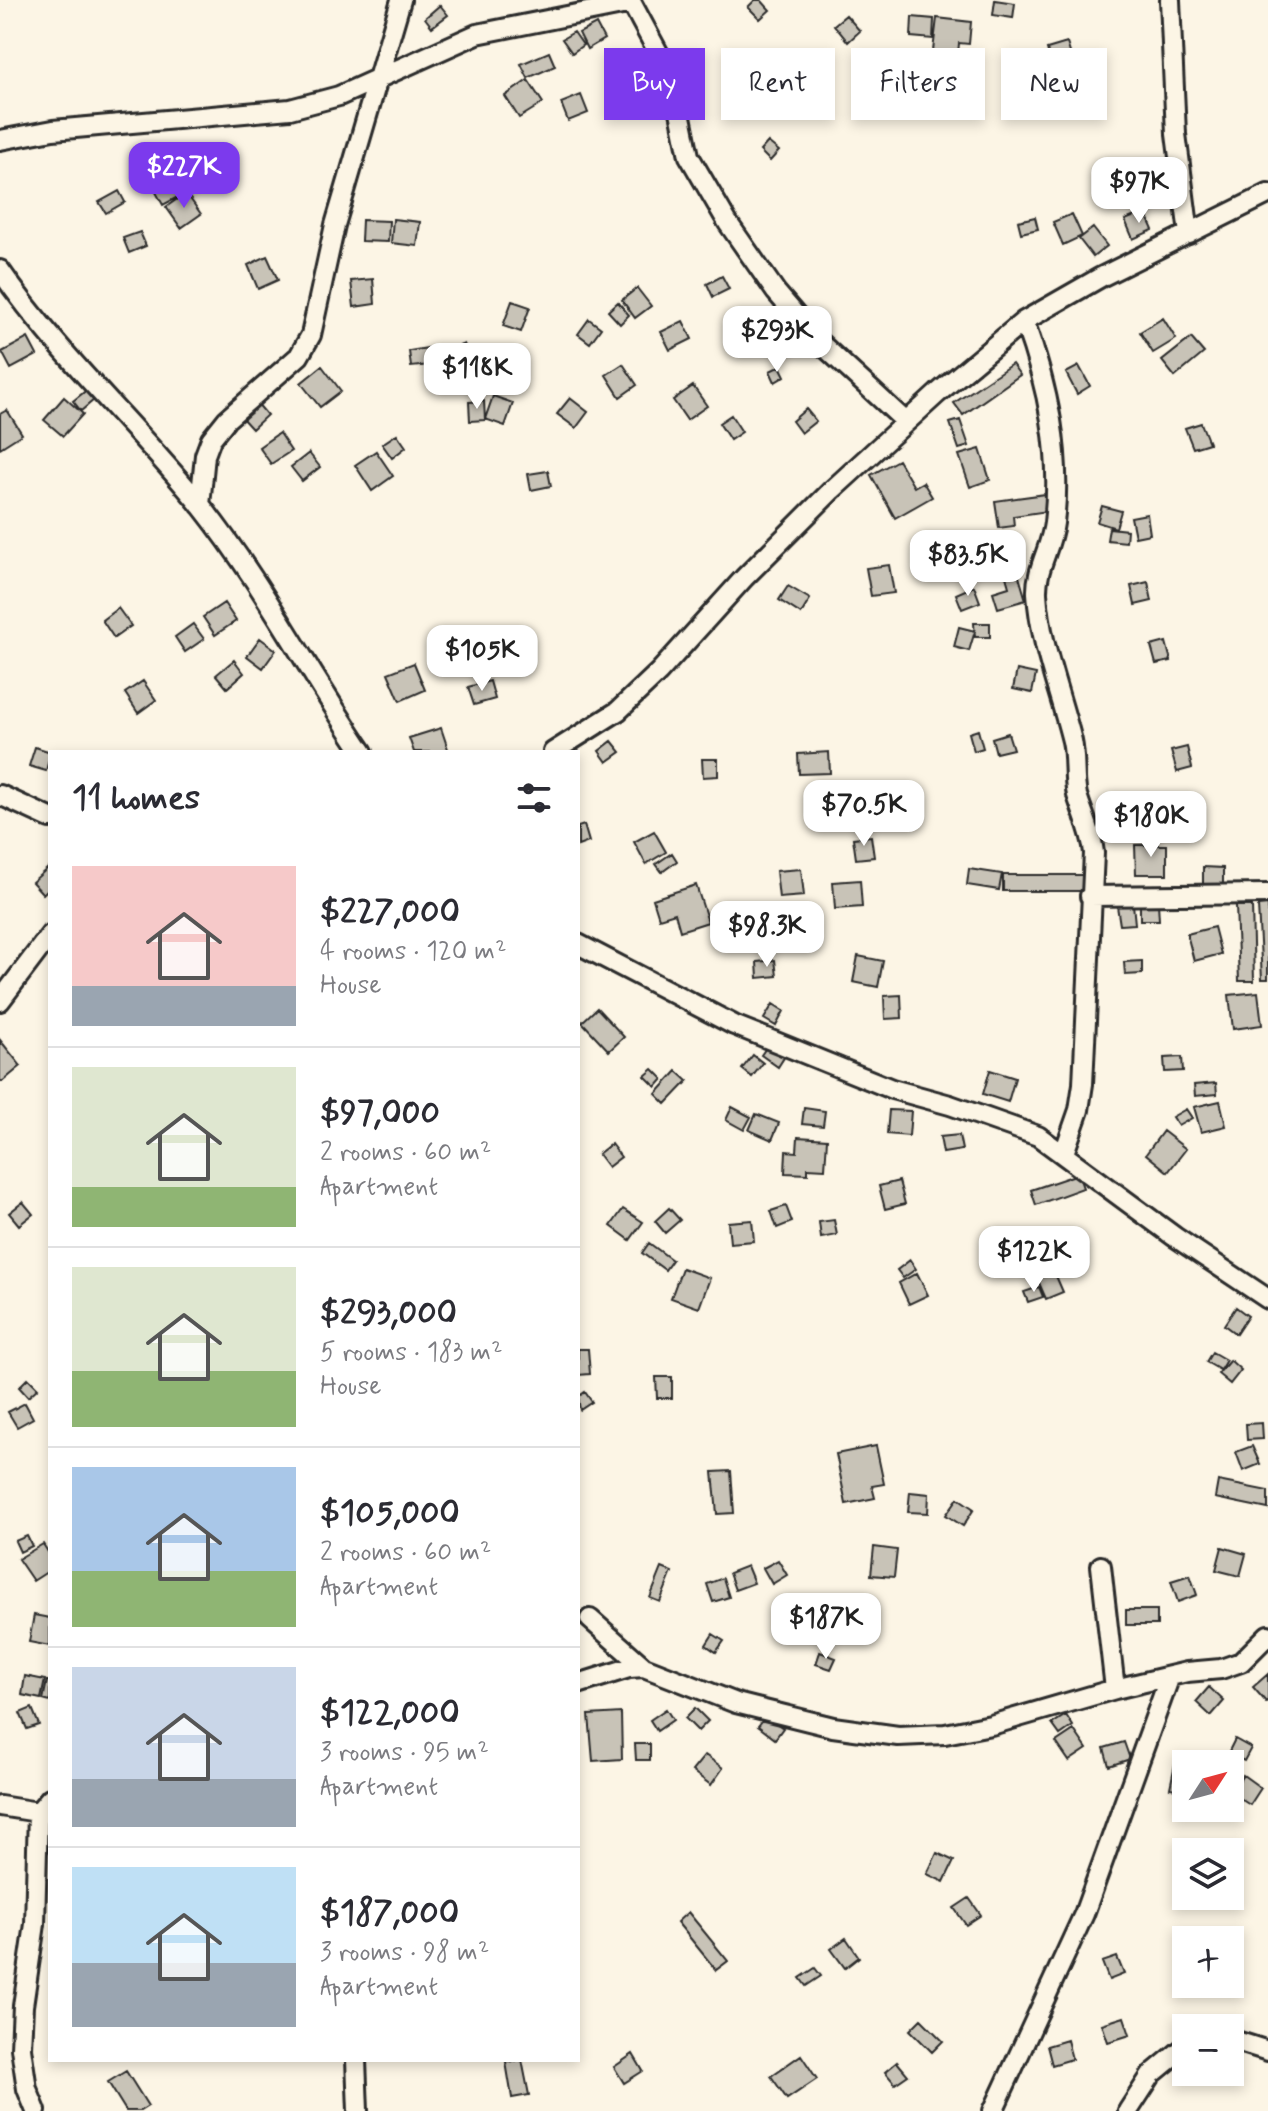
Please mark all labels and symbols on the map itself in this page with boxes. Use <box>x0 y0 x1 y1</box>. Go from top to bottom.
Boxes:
pin: $227K <box>128 142 240 210</box>
pin: $97K <box>1092 157 1186 225</box>
pin: $293K <box>721 306 833 374</box>
pin: $118K <box>421 343 533 411</box>
pin: $83.5K <box>903 530 1033 598</box>
pin: $105K <box>426 625 538 693</box>
pin: $70.5K <box>799 780 929 848</box>
pin: $180K <box>1095 791 1207 859</box>
pin: $98.3K <box>702 901 832 969</box>
pin: $122K <box>978 1226 1090 1294</box>
pin: $187K <box>770 1593 882 1661</box>
north arrow <box>1172 1750 1244 1822</box>

